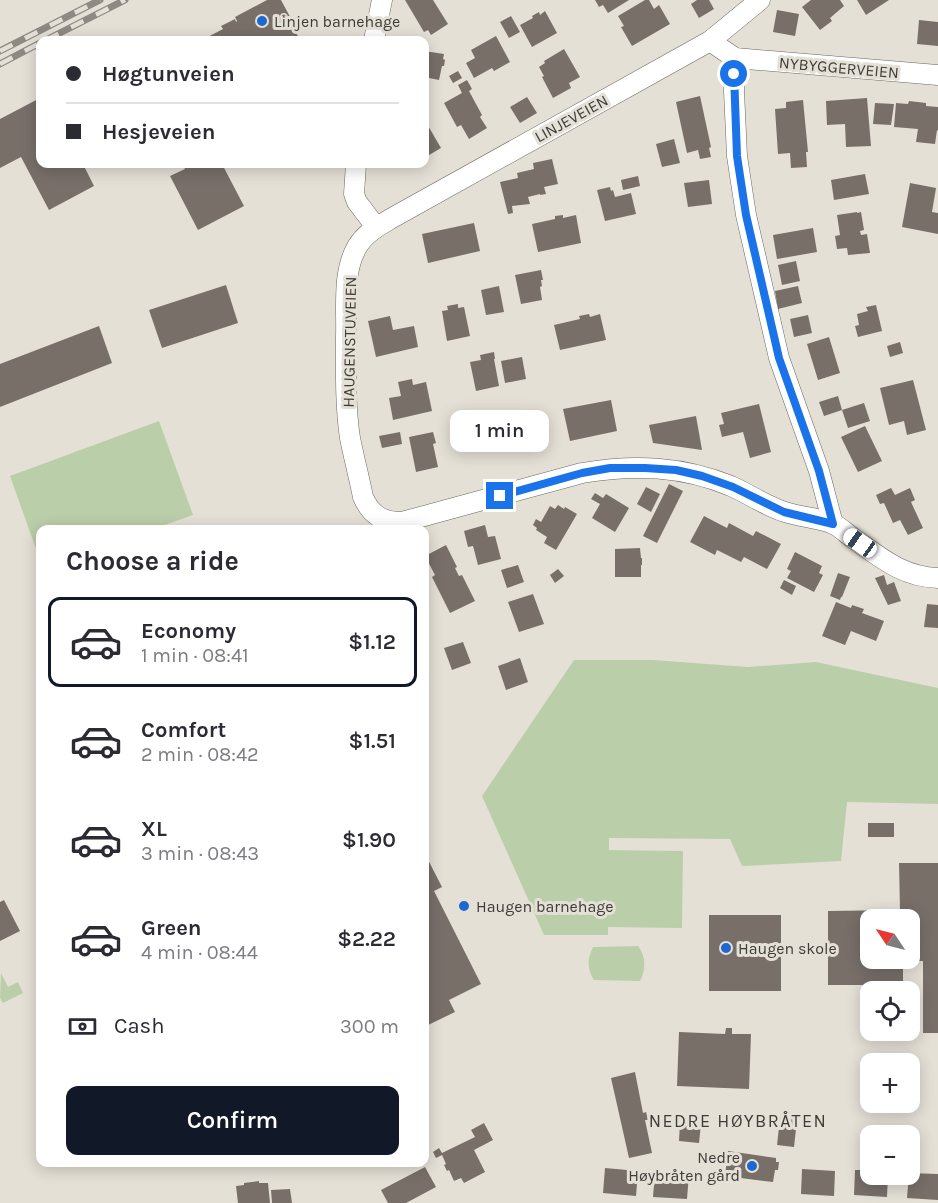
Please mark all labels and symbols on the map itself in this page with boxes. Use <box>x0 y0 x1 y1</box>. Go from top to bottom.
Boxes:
place label: Linjen barnehage <box>274 12 400 31</box>
marker: Linjen barnehage <box>255 14 269 28</box>
street label: NYBYGGERVEIEN <box>778 53 900 82</box>
route start <box>720 60 747 87</box>
street label: LINJEVEIEN <box>531 91 611 146</box>
street label: HAUGENSTUVEIEN <box>339 276 360 408</box>
callout: 1 min <box>450 409 550 451</box>
route end <box>486 482 513 509</box>
car <box>840 525 880 561</box>
place label: Haugen barnehage <box>476 897 614 916</box>
marker: Haugen barnehage <box>457 899 471 913</box>
north arrow <box>860 909 920 969</box>
place label: Haugen skole <box>738 939 837 958</box>
marker: Haugen skole <box>719 941 733 955</box>
district label: NEDRE HØYBRÅTEN <box>649 1110 827 1132</box>
place label: Nedre Høybråten gård <box>628 1148 740 1185</box>
marker: Nedre Høybråten gård <box>745 1159 759 1173</box>

